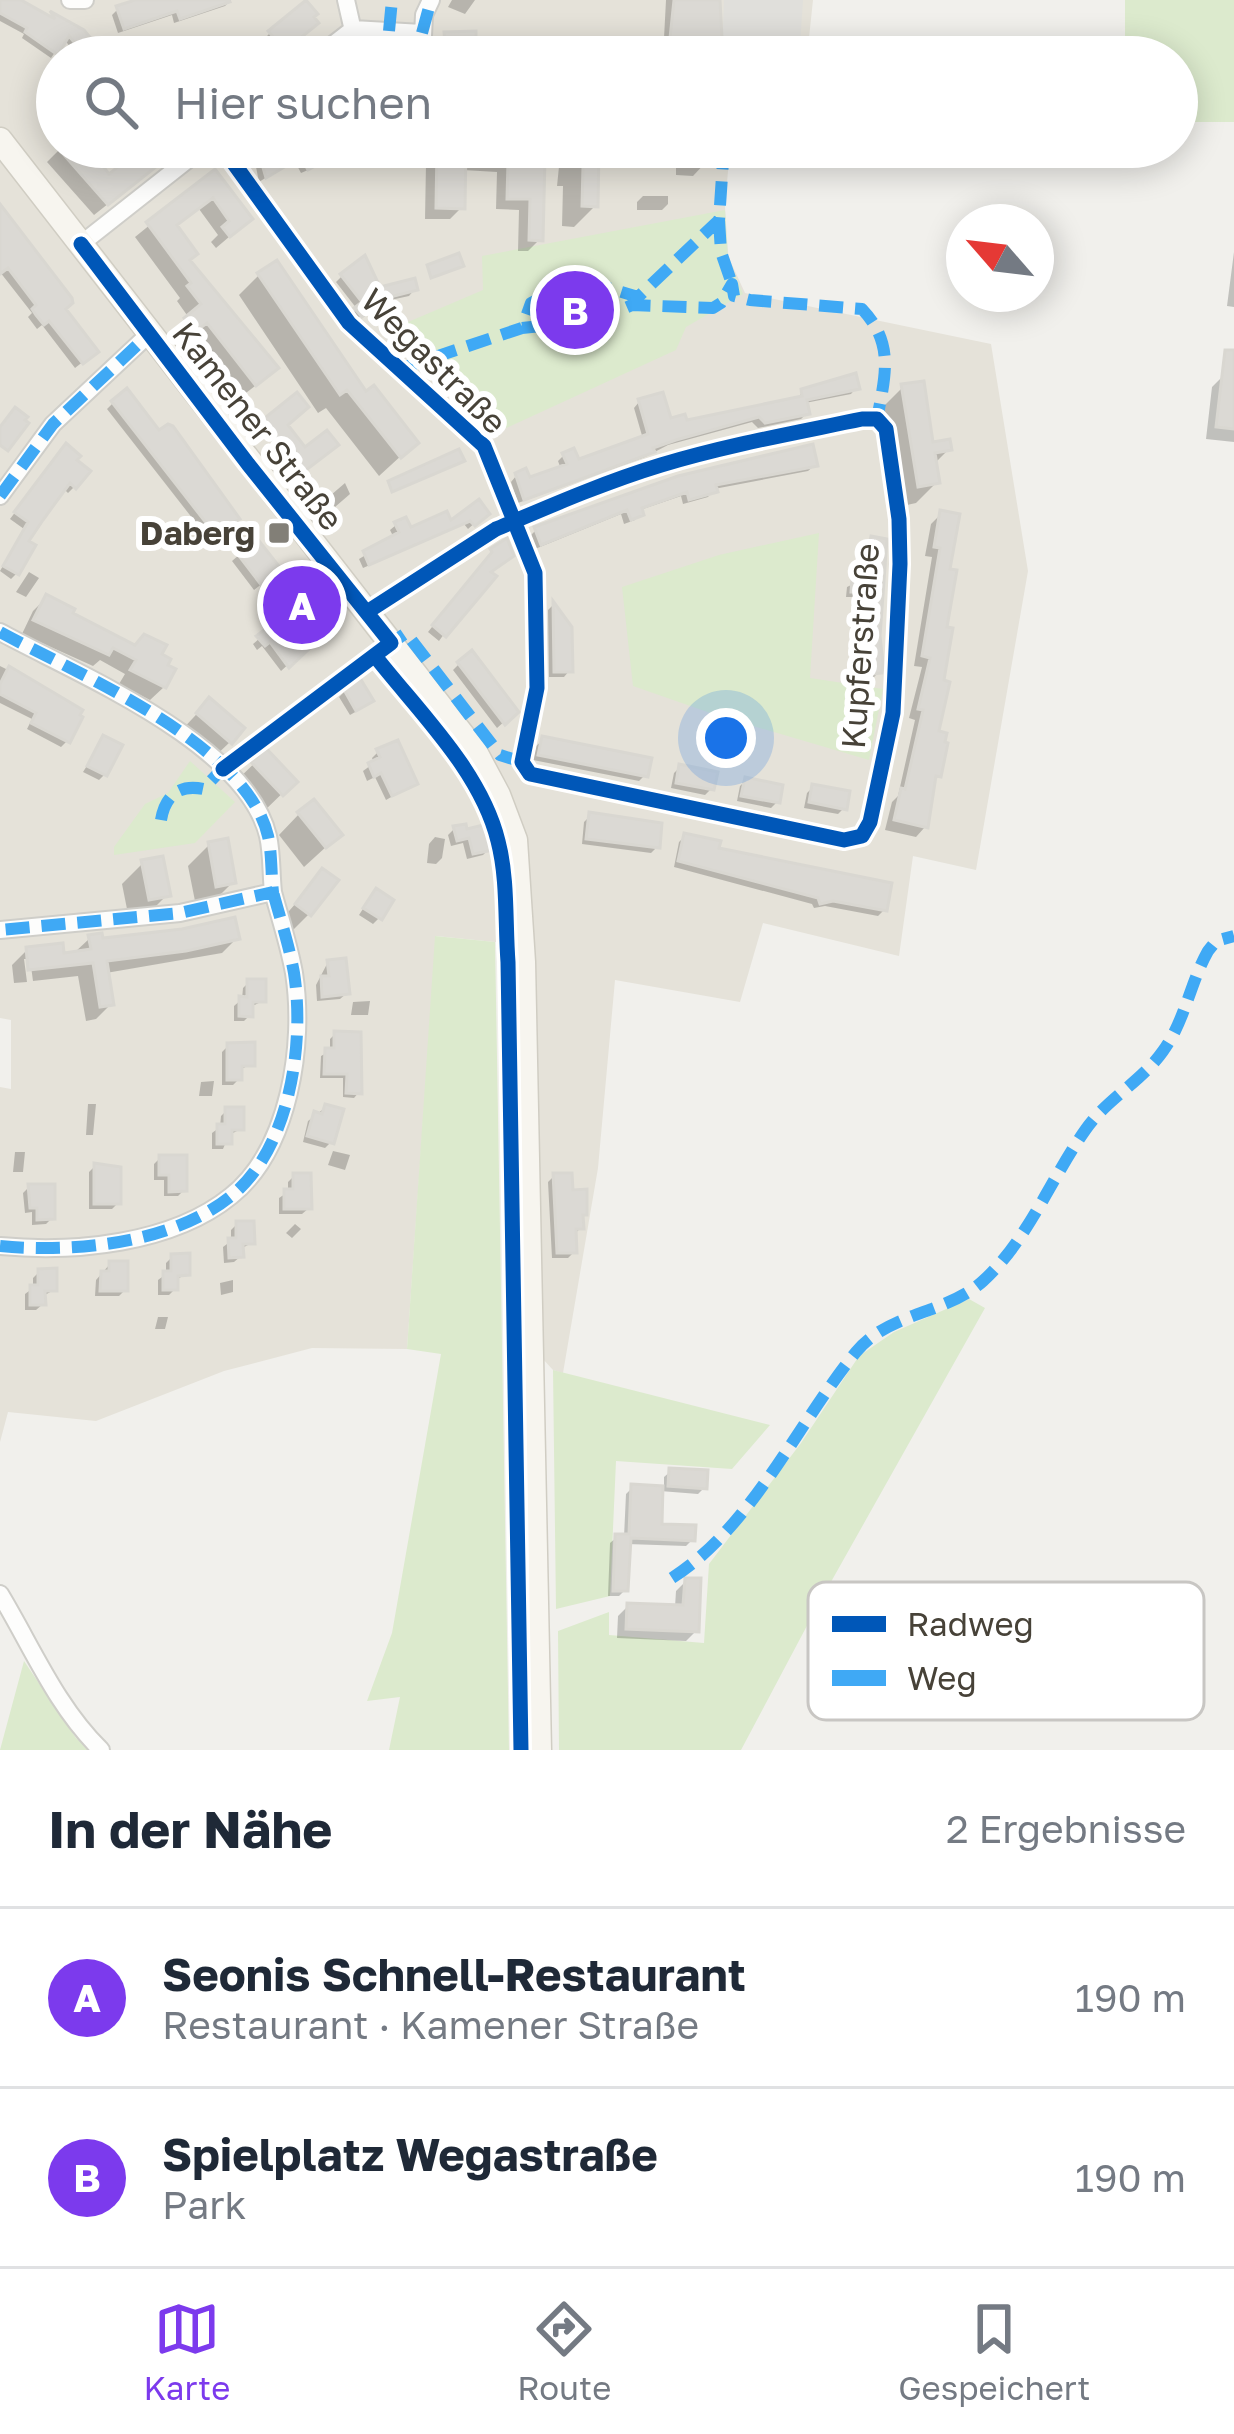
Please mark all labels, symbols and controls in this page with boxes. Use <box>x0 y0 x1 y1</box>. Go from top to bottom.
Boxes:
search box <box>36 36 1198 168</box>
icon: search <box>78 69 144 135</box>
text: Hier suchen <box>174 75 432 129</box>
north arrow <box>946 204 1054 312</box>
pin: B <box>536 265 614 355</box>
street label: Wegastraße <box>354 280 515 441</box>
street label: Kamener Straße <box>165 314 352 537</box>
place label: Daberg <box>140 513 255 552</box>
marker: Daberg <box>266 520 292 546</box>
street label: Kupferstraße <box>833 542 886 750</box>
pin: A <box>263 560 341 650</box>
your location <box>696 708 756 768</box>
legend <box>808 1582 1204 1720</box>
text: Radweg <box>907 1604 1034 1643</box>
text: Weg <box>907 1658 977 1697</box>
text: In der Nähe <box>48 1798 332 1859</box>
text: 2 Ergebnisse <box>946 1805 1186 1852</box>
text: Seonis Schnell-Restaurant <box>162 1947 746 2001</box>
text: A <box>73 1974 101 2021</box>
text: 190 m <box>1075 1974 1186 2021</box>
text: Restaurant · Kamener Straße <box>162 2001 699 2048</box>
text: Spielplatz Wegastraße <box>162 2127 658 2181</box>
text: B <box>73 2154 101 2201</box>
text: 190 m <box>1075 2154 1186 2201</box>
text: Park <box>162 2181 246 2228</box>
tab: Karte <box>143 2296 230 2407</box>
tab: Route <box>517 2296 611 2407</box>
tab: Gespeichert <box>898 2296 1091 2407</box>

